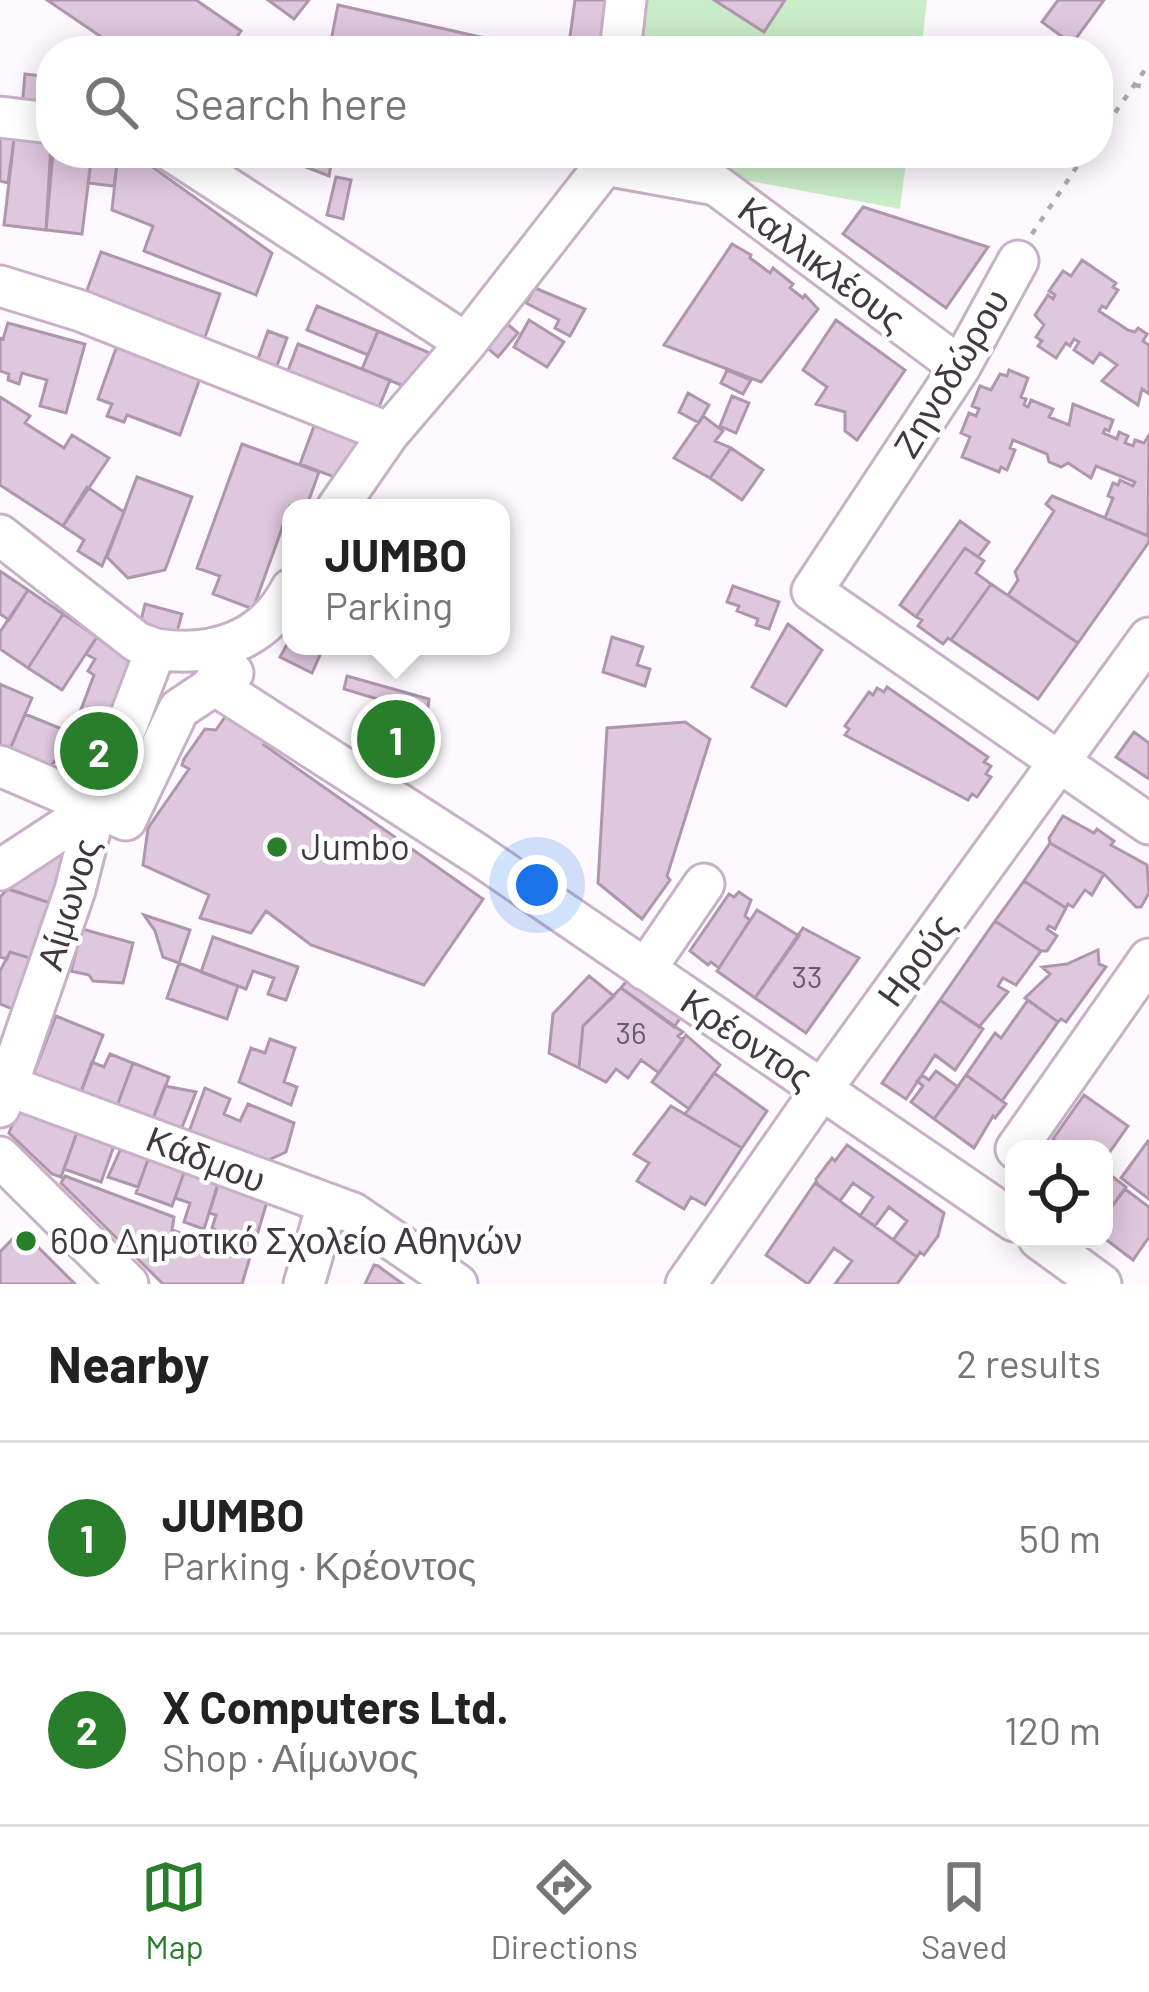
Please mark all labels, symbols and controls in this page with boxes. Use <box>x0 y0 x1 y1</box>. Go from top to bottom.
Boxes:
search box <box>36 36 1113 168</box>
icon: search <box>78 69 144 135</box>
text: Search here <box>174 75 408 129</box>
street label: Καλλικλέους <box>731 186 915 339</box>
street label: Ζηνοδώρου <box>883 280 1018 465</box>
popup <box>282 499 510 655</box>
text: JUMBO <box>325 527 467 581</box>
text: Parking <box>325 581 453 628</box>
pin: 1 <box>357 694 435 784</box>
pin: 2 <box>60 706 138 796</box>
place label: Jumbo <box>301 824 410 867</box>
street label: Αίμωνος <box>26 833 107 974</box>
marker: Jumbo <box>264 834 290 860</box>
your location <box>507 855 567 915</box>
street label: Ηρούς <box>867 905 963 1014</box>
house number: 33 <box>792 958 822 994</box>
street label: Κρέοντος <box>673 978 822 1098</box>
house number: 36 <box>616 1014 646 1050</box>
street label: Κάδμου <box>141 1115 272 1200</box>
map controls <box>1005 1140 1113 1248</box>
button: locate <box>1005 1140 1113 1248</box>
place label: 60ο Δημοτικό Σχολείο Αθηνών <box>50 1218 522 1262</box>
marker: 60ο Δημοτικό Σχολείο Αθηνών <box>13 1228 39 1254</box>
text: Nearby <box>48 1332 209 1393</box>
text: 2 results <box>956 1339 1101 1386</box>
text: JUMBO <box>162 1487 305 1541</box>
text: 1 <box>80 1514 94 1561</box>
text: 50 m <box>1019 1514 1101 1561</box>
text: Parking · Κρέοντος <box>162 1541 476 1588</box>
text: X Computers Ltd. <box>162 1679 509 1733</box>
text: 2 <box>76 1706 98 1753</box>
text: 120 m <box>1004 1706 1101 1753</box>
text: Shop · Αίμωνος <box>162 1733 419 1780</box>
tab: Map <box>141 1854 207 1966</box>
tab: Directions <box>490 1854 638 1966</box>
tab: Saved <box>921 1854 1008 1966</box>

